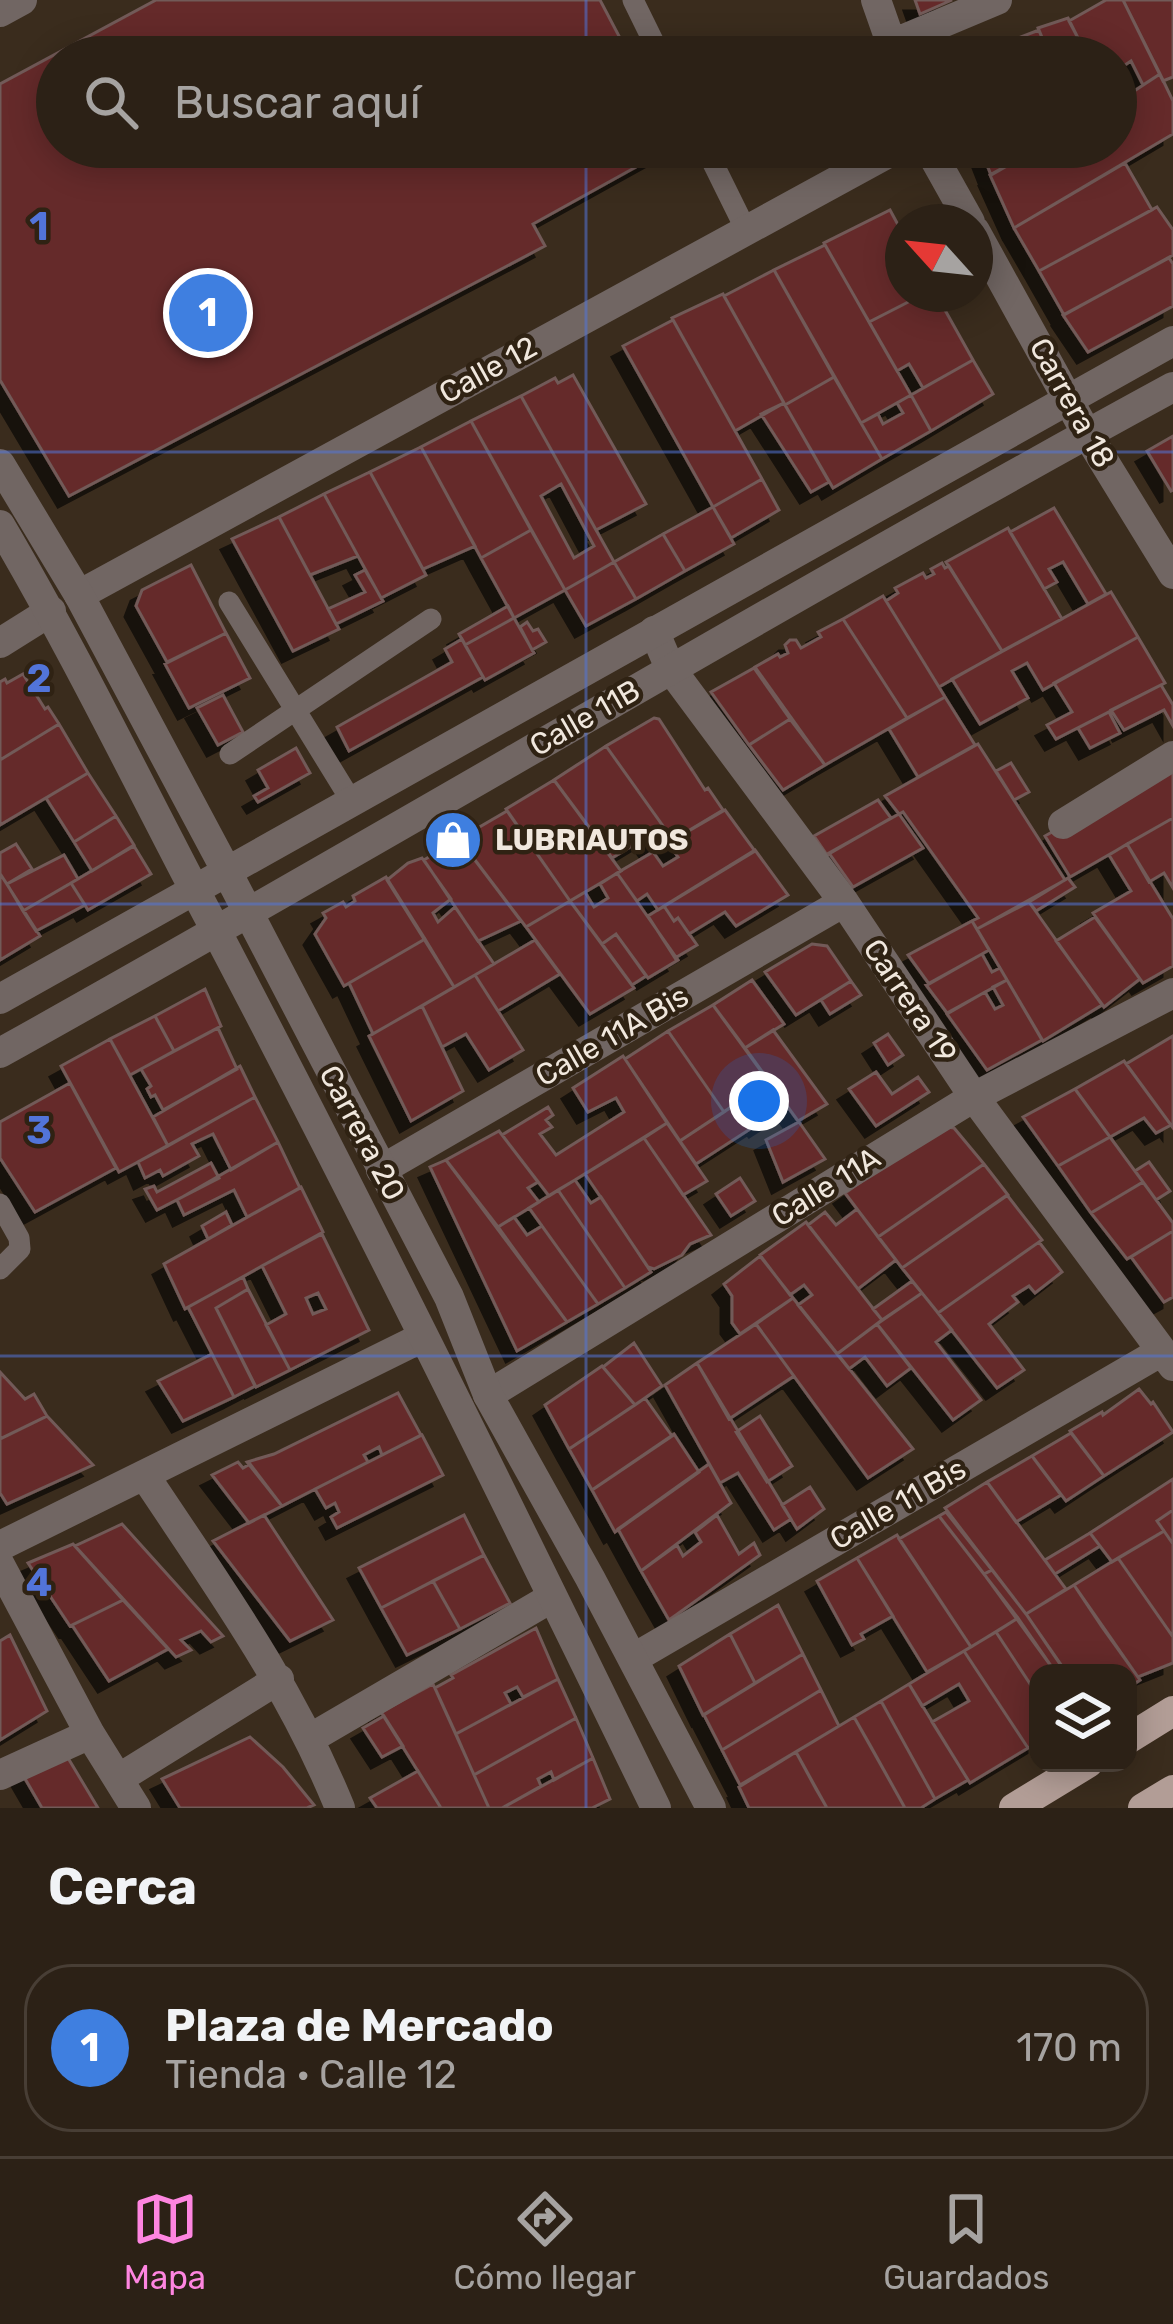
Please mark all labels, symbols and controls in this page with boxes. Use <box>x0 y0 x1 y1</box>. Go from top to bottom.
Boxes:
search box <box>36 36 1137 168</box>
icon: search <box>78 69 144 135</box>
text: Buscar aquí <box>174 76 421 129</box>
text: 1 <box>29 204 49 250</box>
north arrow <box>885 204 993 312</box>
pin: 1 <box>169 268 247 358</box>
street label: Calle 12 <box>433 329 543 411</box>
street label: Carrera 18 <box>1022 332 1122 474</box>
text: 2 <box>26 656 52 702</box>
street label: Calle 11B <box>524 672 646 764</box>
shop icon: LUBRIAUTOS <box>422 809 484 871</box>
place label: LUBRIAUTOS <box>495 822 688 858</box>
street label: Carrera 19 <box>856 932 964 1070</box>
street label: Calle 11A Bis <box>529 978 695 1094</box>
street label: Carrera 20 <box>311 1059 413 1207</box>
your location <box>729 1071 789 1131</box>
text: 3 <box>26 1108 52 1154</box>
street label: Calle 11A <box>765 1140 887 1234</box>
street label: Calle 11 Bis <box>824 1451 972 1557</box>
text: 4 <box>26 1560 52 1606</box>
map controls <box>1029 1664 1137 1772</box>
button: layers <box>1029 1664 1137 1772</box>
text: Cerca <box>48 1856 197 1917</box>
text: Plaza de Mercado <box>165 1999 554 2052</box>
text: 1 <box>80 2025 100 2071</box>
text: 170 m <box>1016 2025 1122 2071</box>
text: Tienda · Calle 12 <box>165 2052 457 2098</box>
tab: Mapa <box>124 2186 206 2297</box>
tab: Cómo llegar <box>454 2186 636 2297</box>
tab: Guardados <box>883 2186 1049 2297</box>

